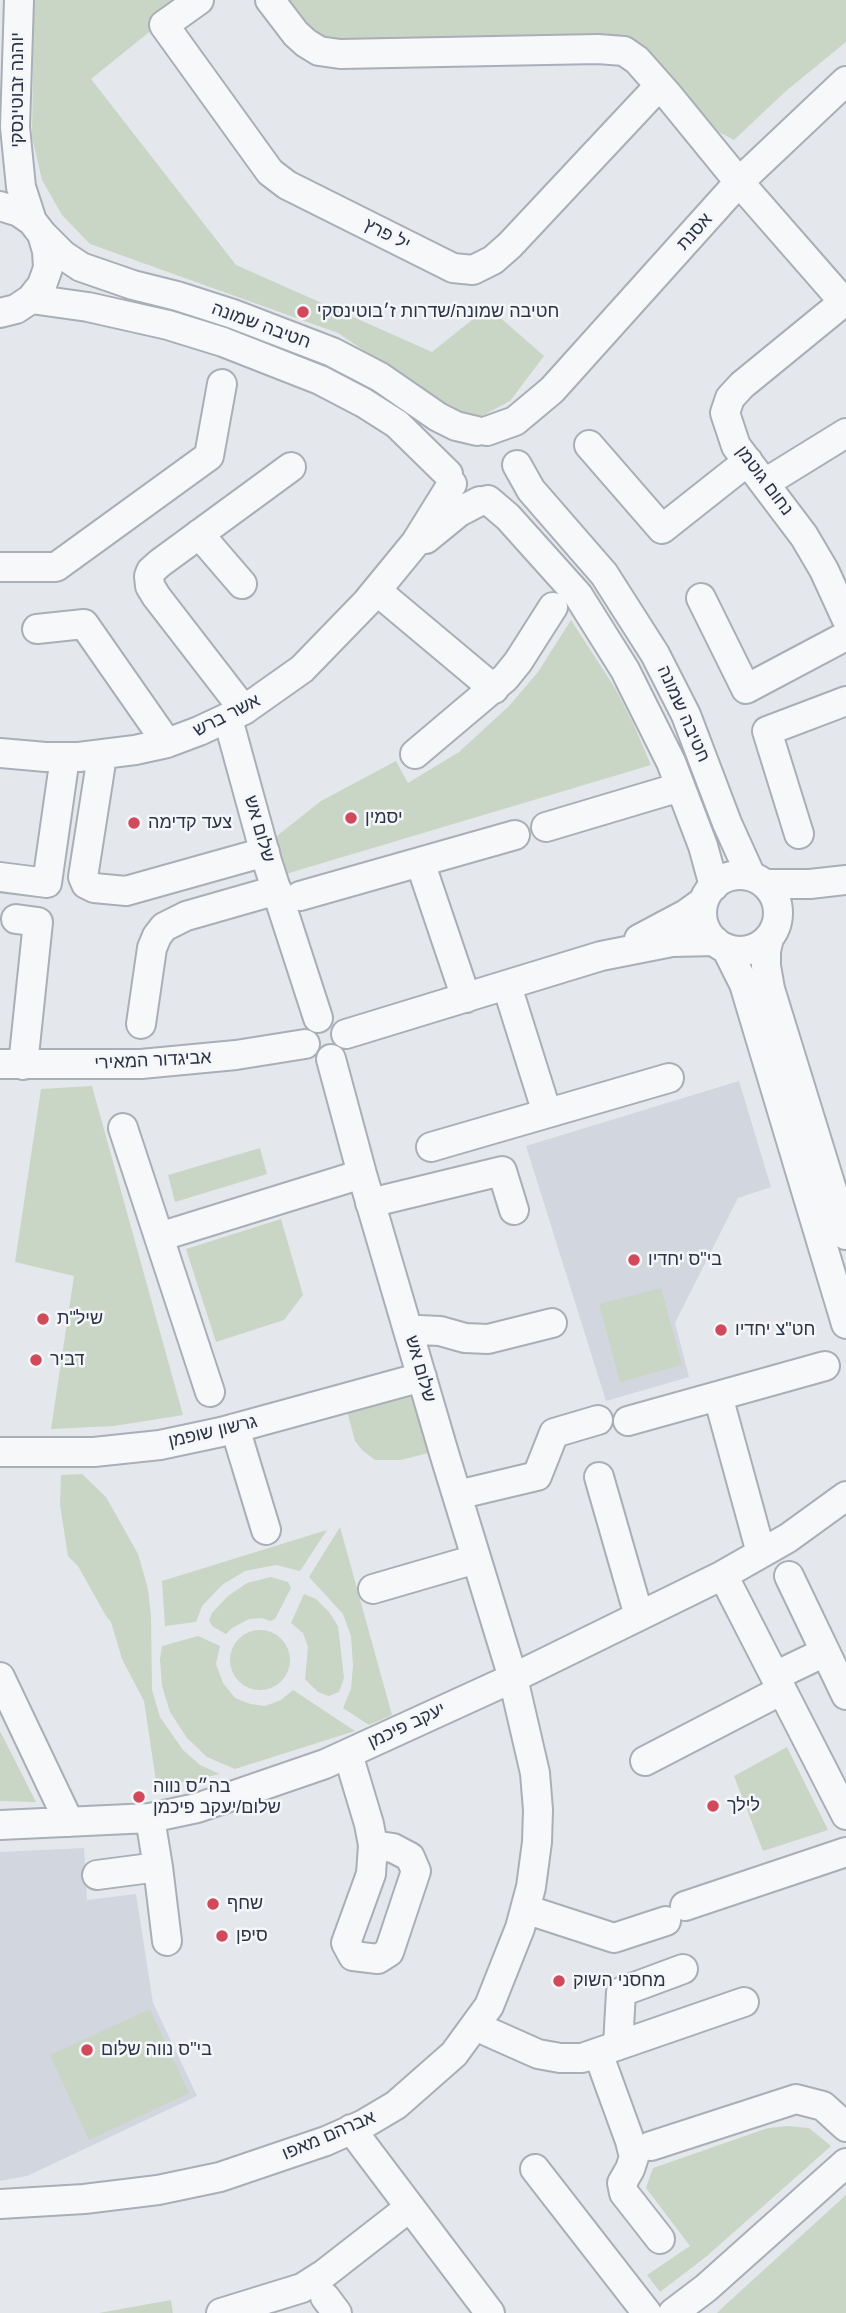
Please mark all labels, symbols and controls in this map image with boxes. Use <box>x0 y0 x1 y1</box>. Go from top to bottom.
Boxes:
street label: יוהנה זבוטינסקי <box>7 32 29 148</box>
street label: אסנת <box>673 209 717 255</box>
street label: יל פרץ <box>360 214 414 256</box>
street label: חטיבה שמונה <box>209 298 313 354</box>
place label: חטיבה שמונה/שדרות ז׳בוטינסקי <box>317 301 559 323</box>
marker: חטיבה שמונה/שדרות ז׳בוטינסקי <box>295 304 311 320</box>
street label: נחום גוטמן <box>731 442 797 520</box>
street label: חטיבה שמונה <box>652 662 714 766</box>
street label: אשר ברש <box>190 690 264 742</box>
street label: שלום אש <box>239 793 279 865</box>
place label: יסמין <box>365 807 403 829</box>
marker: יסמין <box>343 810 359 826</box>
place label: צעד קדימה <box>148 812 232 834</box>
marker: צעד קדימה <box>126 815 142 831</box>
street label: אביגדור המאירי <box>94 1047 212 1075</box>
place label: בי"ס יחדיו <box>648 1249 722 1271</box>
marker: בי"ס יחדיו <box>626 1252 642 1268</box>
place label: שיל"ת <box>57 1308 103 1330</box>
marker: שיל"ת <box>35 1311 51 1327</box>
place label: חט"צ יחדיו <box>735 1319 815 1341</box>
marker: חט"צ יחדיו <box>713 1322 729 1338</box>
street label: שלום אש <box>400 1333 440 1405</box>
place label: דביר <box>50 1349 84 1371</box>
marker: דביר <box>28 1352 44 1368</box>
street label: גרשון שופמן <box>166 1411 260 1453</box>
street label: יעקב פיכמן <box>365 1699 449 1753</box>
place label: בה״ס נווה שלום/יעקב פיכמן <box>153 1776 281 1818</box>
marker: בה״ס נווה שלום/יעקב פיכמן <box>131 1789 147 1805</box>
place label: לילך <box>727 1795 760 1817</box>
marker: לילך <box>705 1798 721 1814</box>
place label: שחף <box>227 1893 263 1915</box>
marker: שחף <box>205 1896 221 1912</box>
place label: סיפן <box>236 1925 268 1947</box>
marker: סיפן <box>214 1928 230 1944</box>
place label: מחסני השוק <box>573 1970 666 1992</box>
marker: מחסני השוק <box>551 1973 567 1989</box>
place label: בי"ס נווה שלום <box>101 2039 212 2061</box>
marker: בי"ס נווה שלום <box>79 2042 95 2058</box>
street label: אברהם מאפו <box>279 2107 379 2165</box>

